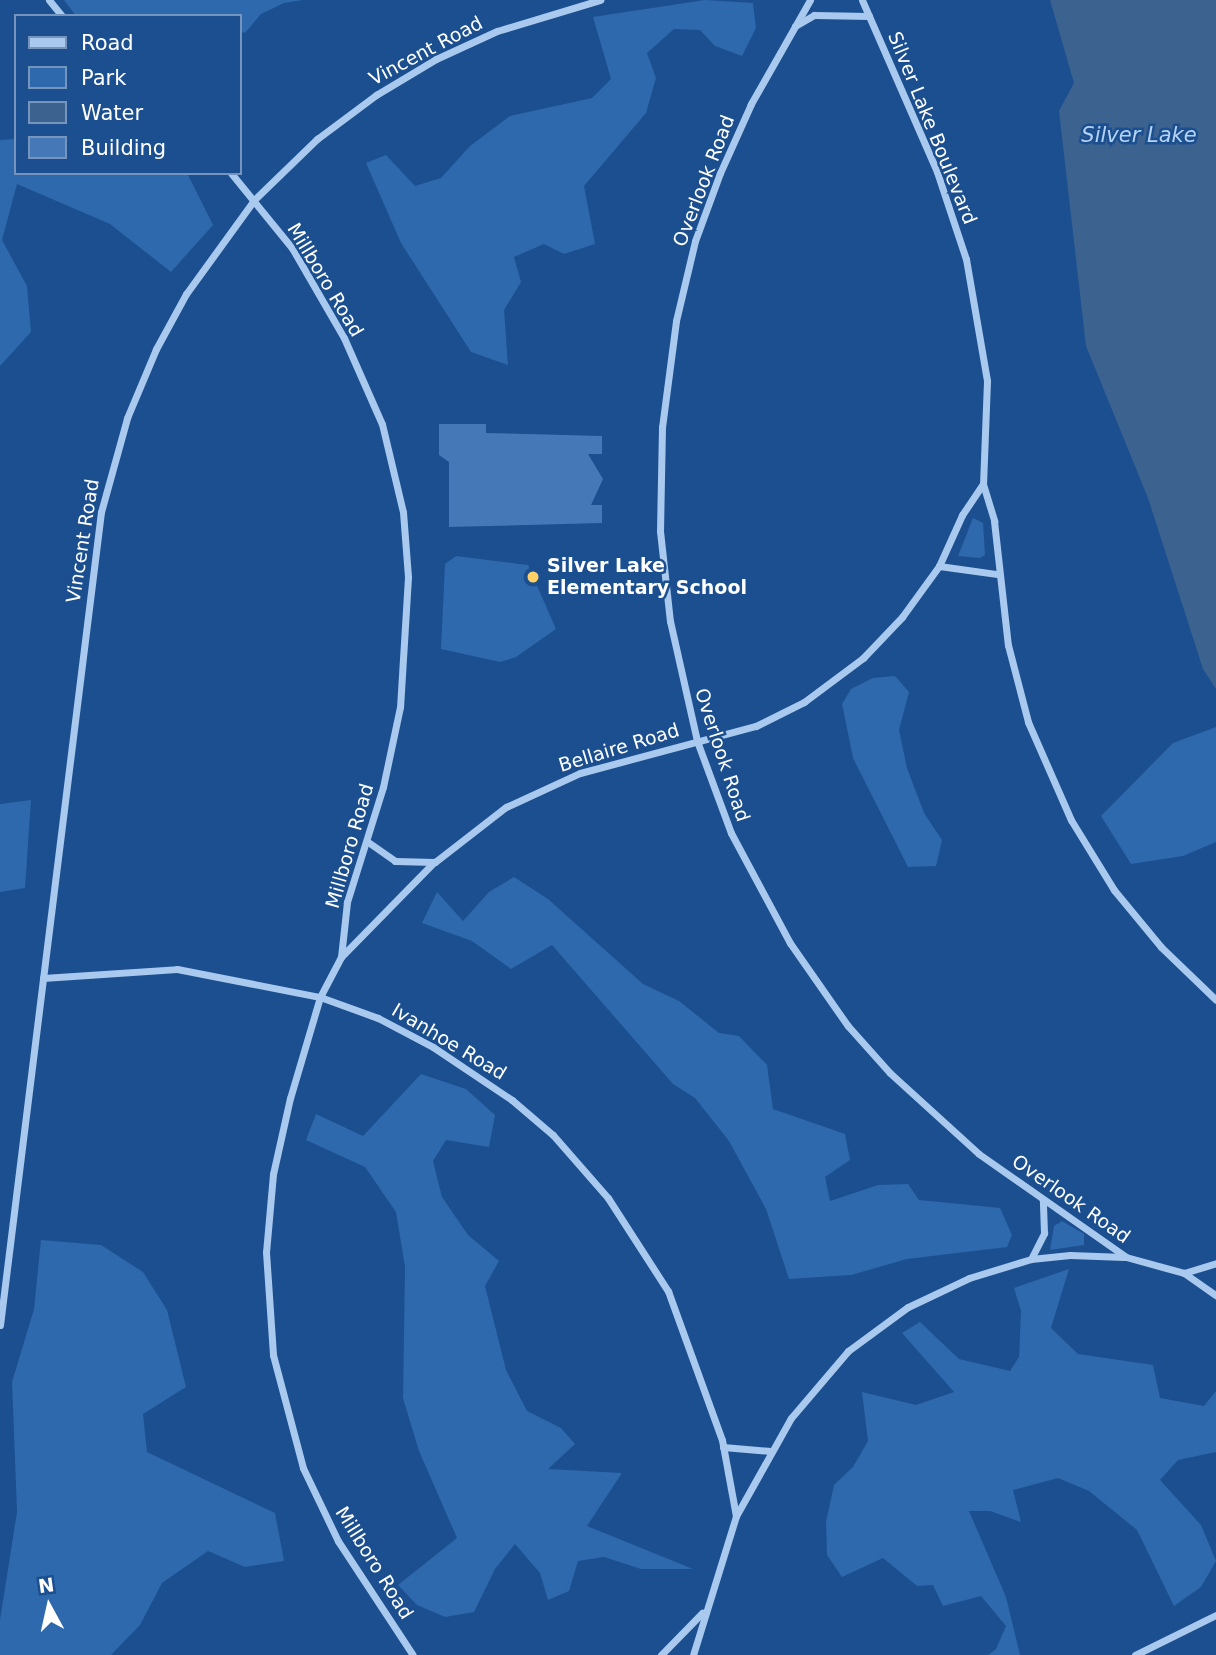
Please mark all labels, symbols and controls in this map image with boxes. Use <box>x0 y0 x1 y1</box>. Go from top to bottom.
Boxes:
street label: Vincent Road <box>365 12 487 90</box>
legend <box>14 14 242 175</box>
street label: Silver Lake Boulevard <box>883 28 981 228</box>
text: Road <box>81 31 134 55</box>
text: Park <box>81 66 126 90</box>
text: Water <box>81 101 143 125</box>
street label: Overlook Road <box>668 112 740 250</box>
water label: Silver Lake <box>1081 122 1197 148</box>
text: Building <box>81 136 166 160</box>
street label: Millboro Road <box>282 219 368 341</box>
street label: Vincent Road <box>62 477 104 605</box>
place label: Silver Lake Elementary School <box>547 555 747 599</box>
marker: Silver Lake Elementary School <box>525 569 541 585</box>
street label: Overlook Road <box>690 685 754 825</box>
street label: Bellaire Road <box>556 719 682 777</box>
street label: Millboro Road <box>321 781 379 911</box>
street label: Ivanhoe Road <box>388 999 510 1085</box>
street label: Overlook Road <box>1008 1150 1134 1248</box>
street label: Millboro Road <box>330 1502 418 1624</box>
north arrow <box>14 1571 84 1641</box>
text: N <box>37 1573 55 1597</box>

